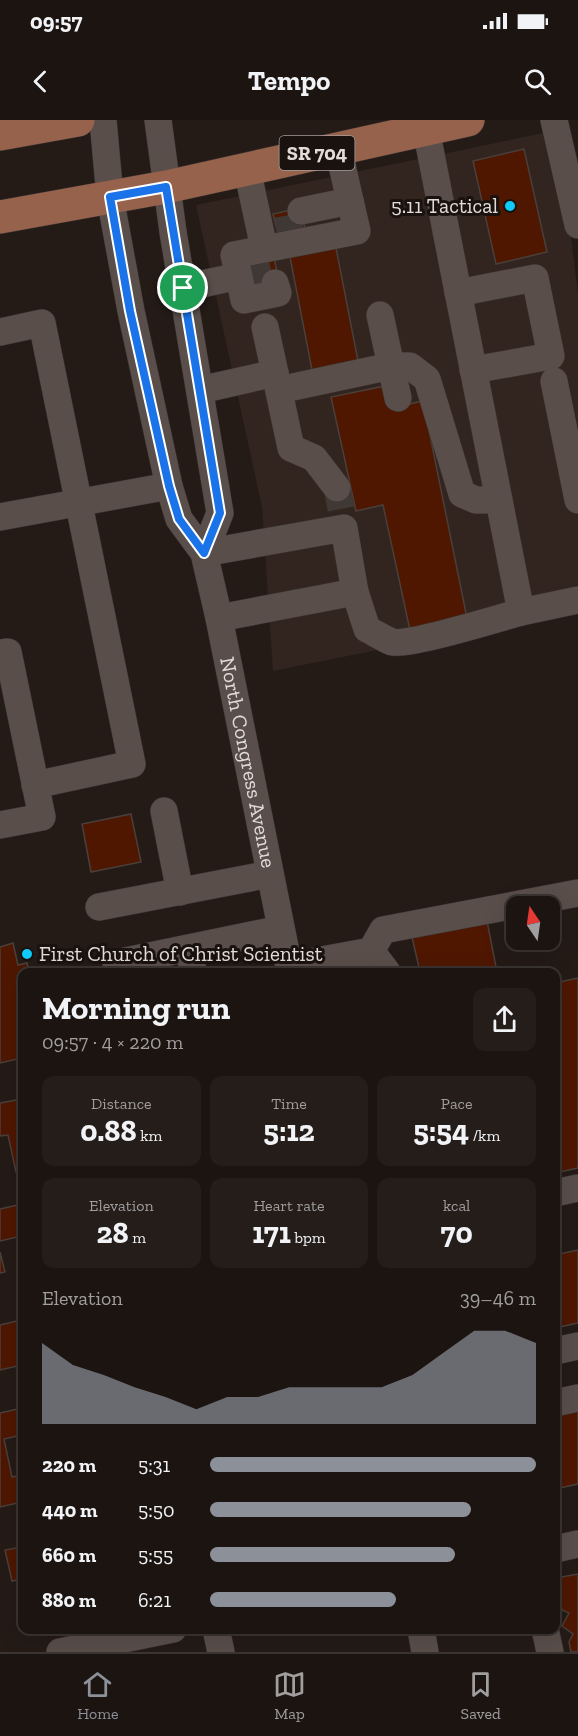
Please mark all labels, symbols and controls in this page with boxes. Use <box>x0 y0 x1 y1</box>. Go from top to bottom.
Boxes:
text: 09:57 <box>30 8 82 35</box>
icon: back <box>24 65 57 98</box>
text: Tempo <box>248 65 330 97</box>
icon: search <box>521 65 554 98</box>
road number: SR 704 <box>280 136 354 170</box>
place label: 5.11 Tactical <box>391 193 498 218</box>
marker: 5.11 Tactical <box>503 199 517 213</box>
pin <box>157 262 208 313</box>
icon: arrive <box>166 271 199 304</box>
street label: North Congress Avenue <box>215 655 282 870</box>
north arrow <box>506 896 560 950</box>
map controls <box>506 896 560 950</box>
place label: First Church of Christ Scientist <box>39 941 323 966</box>
marker: First Church of Christ Scientist <box>20 947 34 961</box>
text: Morning run <box>42 988 230 1027</box>
button: share <box>473 988 536 1051</box>
text: 09:57 · 4 × 220 m <box>42 1030 183 1054</box>
text: Distance <box>91 1094 152 1113</box>
text: Time <box>271 1094 307 1113</box>
text: Pace <box>441 1094 473 1113</box>
text: 0.88 <box>80 1113 137 1149</box>
text: 5:12 <box>263 1113 315 1149</box>
text: 5:54 <box>413 1113 469 1149</box>
text: km <box>137 1126 162 1145</box>
text: /km <box>469 1126 500 1145</box>
text: Elevation <box>89 1196 154 1215</box>
text: Heart rate <box>253 1196 325 1215</box>
text: kcal <box>443 1196 470 1215</box>
text: 28 <box>96 1215 129 1251</box>
text: 171 <box>252 1215 291 1251</box>
text: 70 <box>441 1215 473 1251</box>
text: m <box>129 1228 146 1247</box>
text: bpm <box>291 1228 326 1247</box>
text: Elevation <box>42 1286 123 1310</box>
text: 39–46 m <box>460 1286 536 1310</box>
text: 220 m <box>42 1453 96 1477</box>
text: 5:31 <box>138 1453 170 1477</box>
text: 440 m <box>42 1498 98 1522</box>
text: 5:50 <box>138 1498 174 1522</box>
text: 660 m <box>42 1543 96 1567</box>
text: 5:55 <box>138 1543 173 1567</box>
text: 880 m <box>42 1588 96 1612</box>
text: 6:21 <box>138 1588 171 1612</box>
tab: Home <box>77 1668 119 1723</box>
tab: Map <box>273 1668 306 1723</box>
tab: Saved <box>461 1668 501 1723</box>

